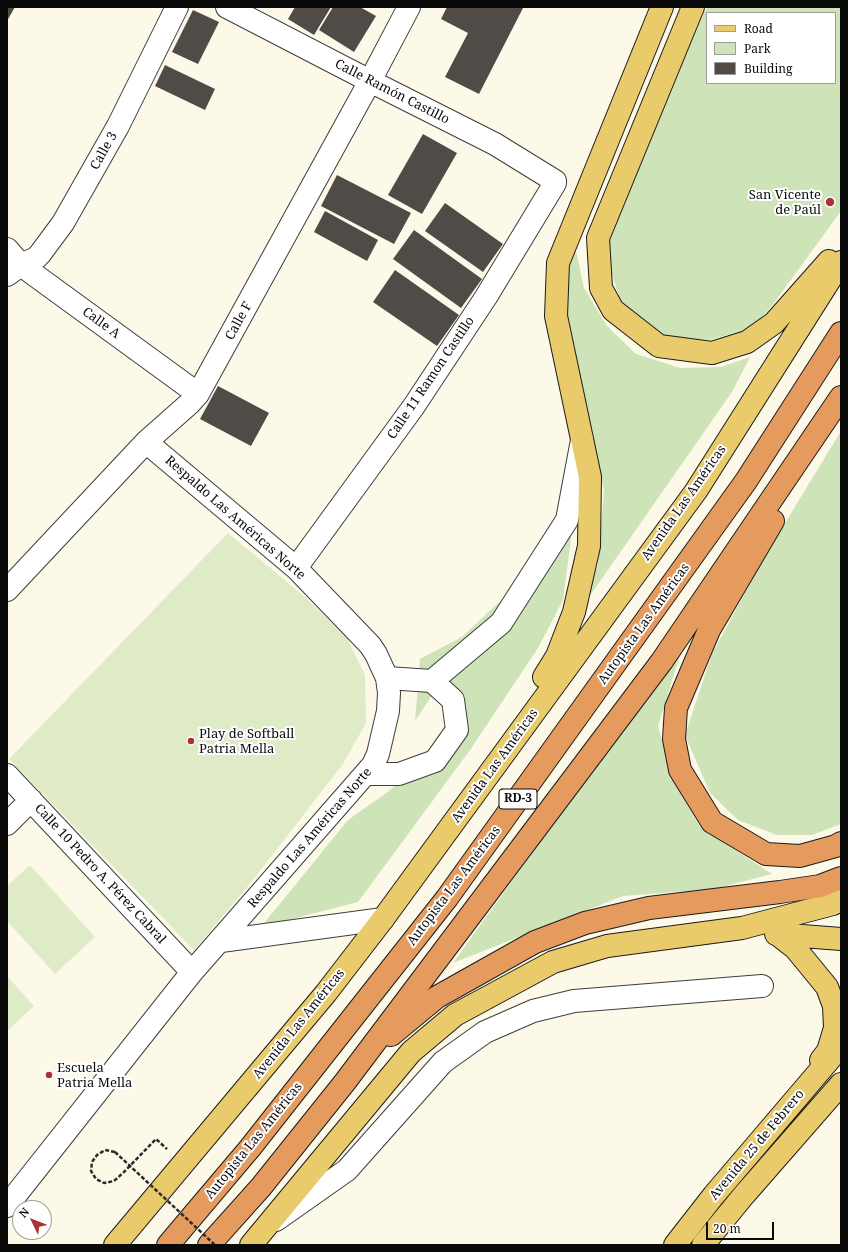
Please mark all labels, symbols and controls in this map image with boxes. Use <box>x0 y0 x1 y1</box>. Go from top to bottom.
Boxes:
legend <box>706 12 836 84</box>
text: Road <box>744 20 773 37</box>
text: Park <box>744 40 771 57</box>
street label: Calle Ramón Castillo <box>332 56 452 128</box>
text: Building <box>744 60 792 77</box>
street label: Calle 3 <box>87 129 121 173</box>
place label: San Vicente de Paúl <box>749 187 821 218</box>
marker: San Vicente de Paúl <box>824 196 836 208</box>
street label: Calle F <box>222 299 256 343</box>
street label: Calle A <box>79 304 123 342</box>
street label: Calle 11 Ramon Castillo <box>384 314 478 442</box>
street label: Avenida Las Américas <box>638 442 730 564</box>
street label: Respaldo Las Américas Norte <box>162 453 308 583</box>
street label: Autopista Las Américas <box>595 561 693 687</box>
street label: Avenida Las Américas <box>448 706 542 826</box>
place label: Play de Softball Patria Mella <box>199 726 294 757</box>
marker: Play de Softball Patria Mella <box>186 736 196 746</box>
street label: Respaldo Las Américas Norte <box>245 765 375 911</box>
road number: RD-3 <box>499 789 537 809</box>
street label: Calle 10 Pedro A. Pérez Cabral <box>31 801 169 947</box>
street label: Autopista Las Américas <box>404 823 504 949</box>
street label: Avenida Las Américas <box>250 966 348 1082</box>
place label: Escuela Patria Mella <box>57 1060 132 1091</box>
marker: Escuela Patria Mella <box>44 1070 54 1080</box>
street label: Autopista Las Américas <box>202 1080 306 1202</box>
street label: Avenida 25 de Febrero <box>706 1087 808 1203</box>
north arrow <box>12 1200 52 1240</box>
text: N <box>15 1204 32 1220</box>
scale bar <box>708 1214 776 1240</box>
text: 20 m <box>713 1220 741 1237</box>

